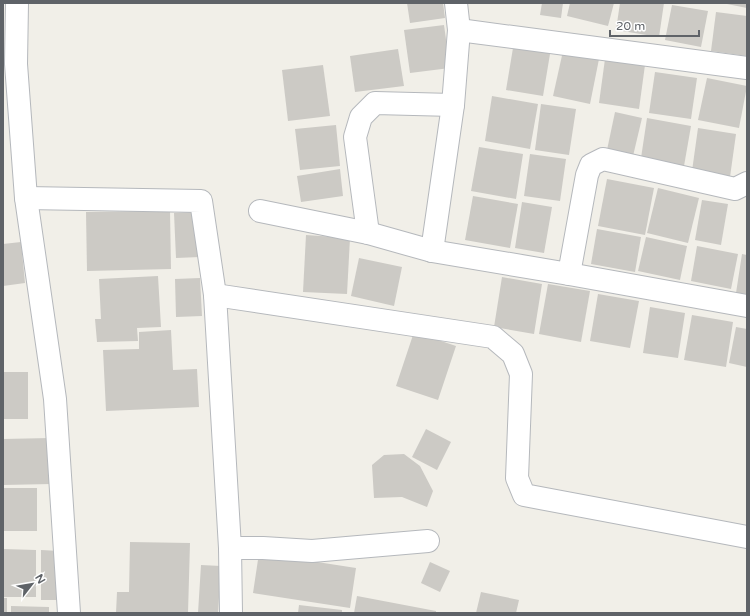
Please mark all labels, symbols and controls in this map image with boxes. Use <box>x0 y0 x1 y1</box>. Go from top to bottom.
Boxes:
scale bar <box>610 12 699 38</box>
text: 20 m <box>616 19 645 33</box>
north arrow <box>12 564 52 604</box>
text: N <box>32 572 48 586</box>

